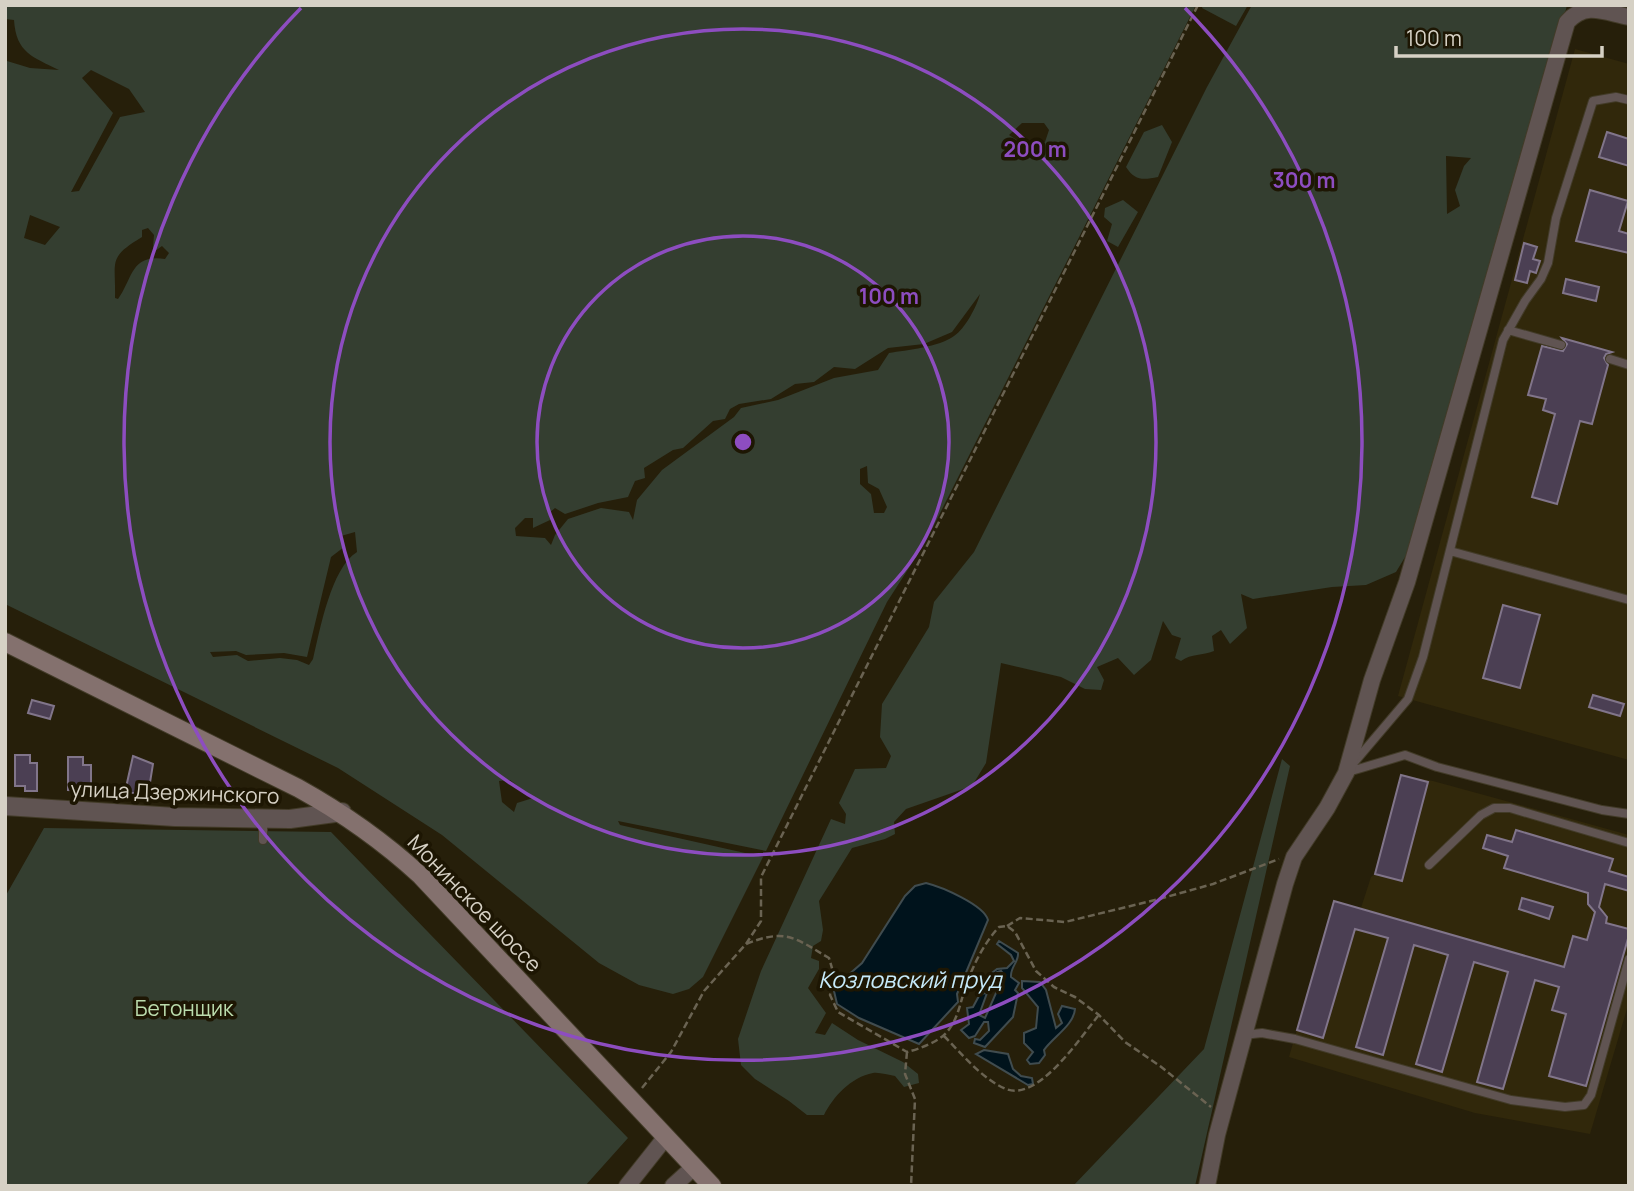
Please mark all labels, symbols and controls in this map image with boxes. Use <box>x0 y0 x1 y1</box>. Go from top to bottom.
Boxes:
scale bar <box>1396 14 1602 58</box>
text: 100 m <box>1406 24 1462 52</box>
text: 200 m <box>1003 135 1067 163</box>
text: 300 m <box>1273 166 1335 194</box>
text: 100 m <box>859 282 919 310</box>
centre of rings <box>731 430 755 454</box>
street label: улица Дзержинского <box>70 774 280 810</box>
street label: Монинское шоссе <box>402 828 548 978</box>
water label: Козловский пруд <box>818 963 1003 995</box>
park label: Бетонщик <box>135 994 234 1022</box>

